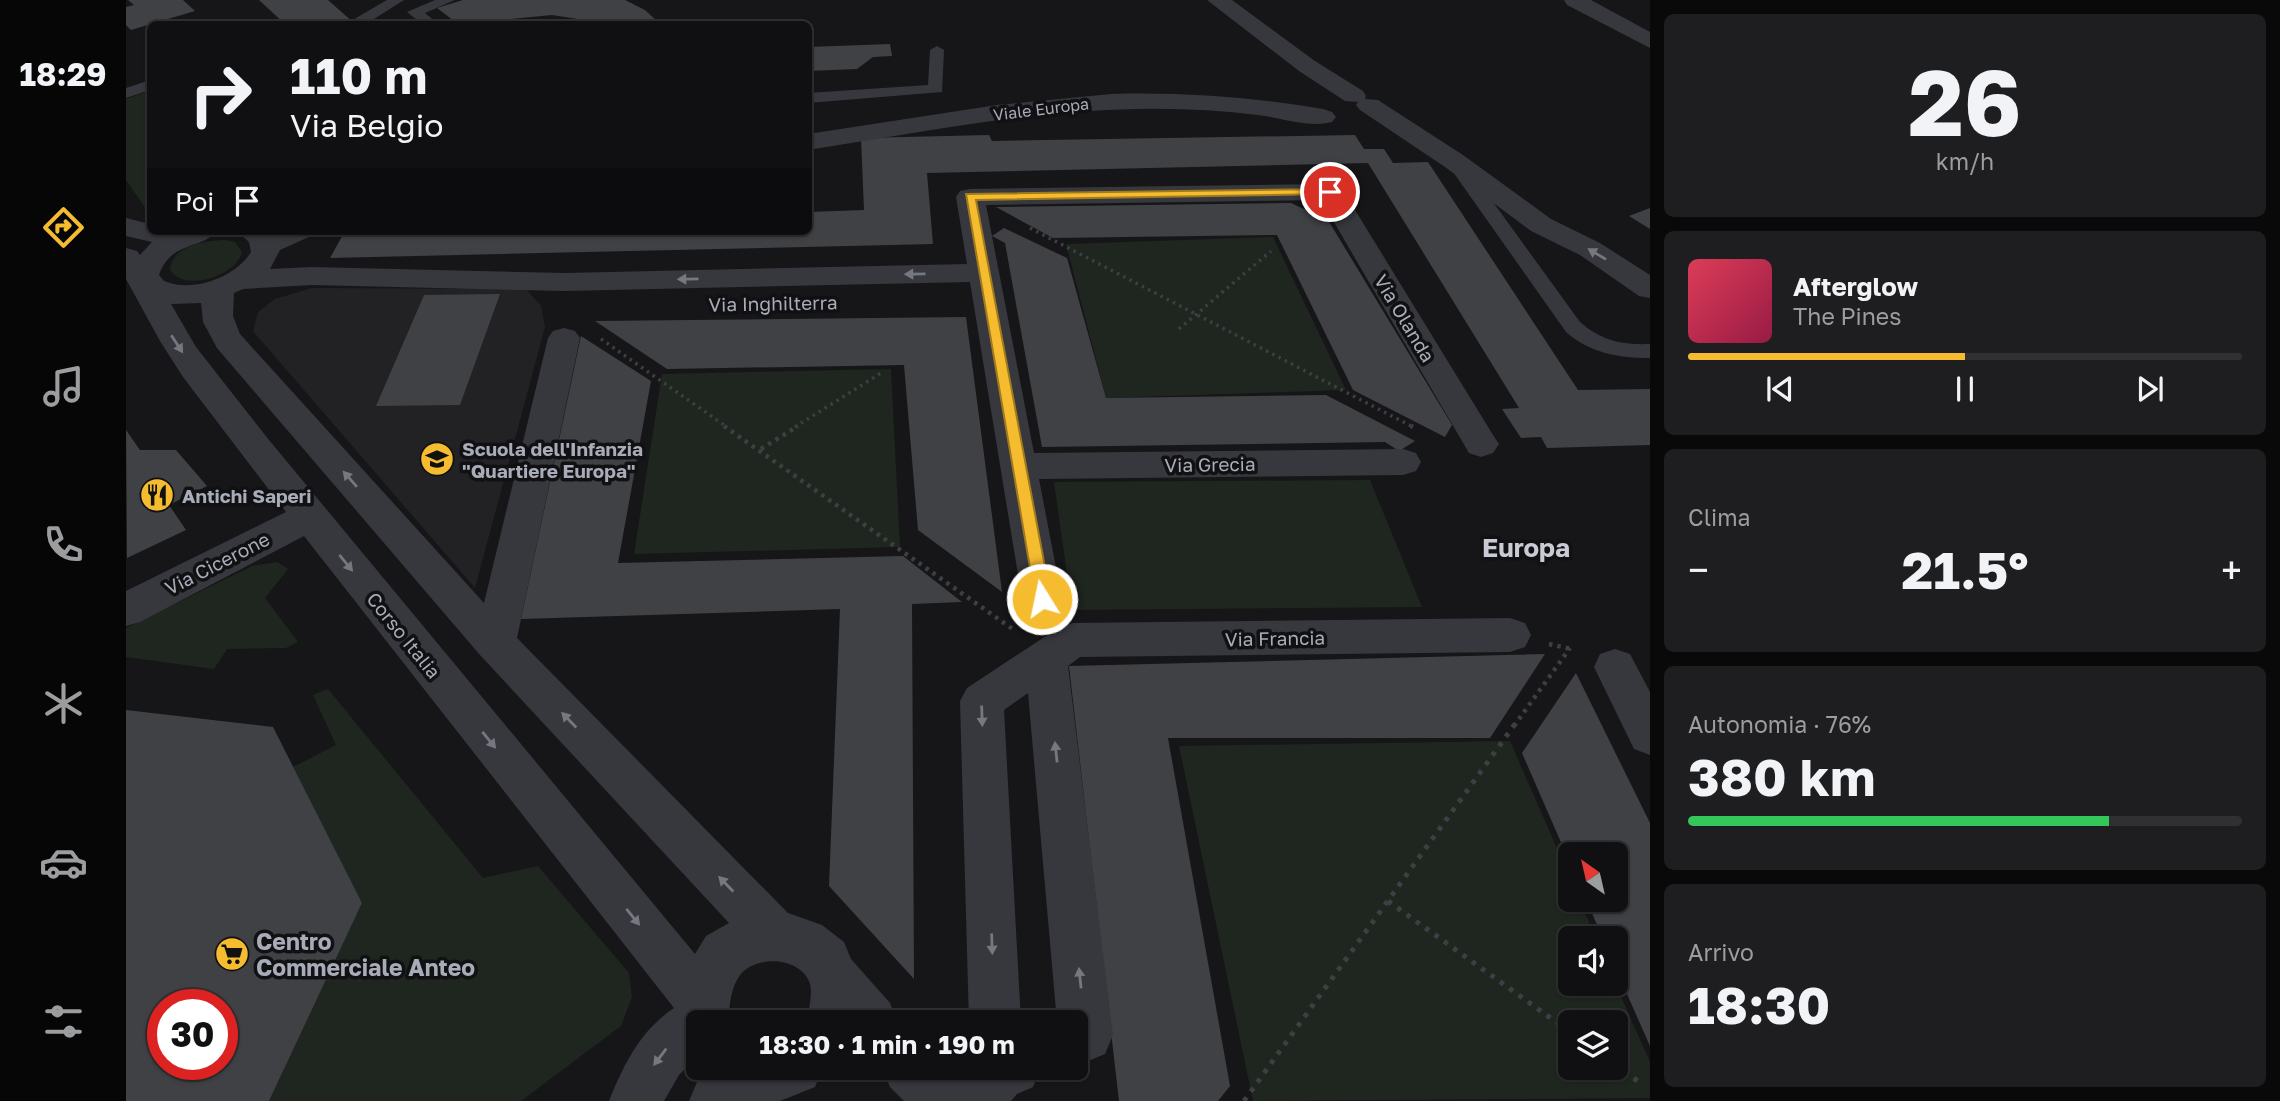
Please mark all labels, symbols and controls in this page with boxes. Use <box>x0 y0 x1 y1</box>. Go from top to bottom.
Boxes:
text: 110 m <box>290 46 427 105</box>
text: 26 <box>1908 47 2022 156</box>
icon: right <box>175 49 266 140</box>
text: 18:29 <box>19 55 107 93</box>
street label: Viale Europa <box>992 93 1090 125</box>
text: Via Belgio <box>290 106 443 144</box>
text: km/h <box>1936 147 1994 175</box>
pin <box>1300 162 1360 222</box>
icon: arrive <box>1311 173 1349 211</box>
icon: arrive <box>228 182 266 220</box>
text: Poi <box>175 186 214 217</box>
icon: directions <box>39 203 88 252</box>
one-way arrow <box>1588 247 1607 260</box>
one-way arrow <box>904 269 926 280</box>
street label: Via Olanda <box>1370 270 1440 366</box>
text: Afterglow <box>1793 271 1918 302</box>
one-way arrow <box>676 273 698 285</box>
street label: Via Inghilterra <box>708 290 838 316</box>
text: The Pines <box>1793 302 1901 330</box>
one-way arrow <box>171 335 184 354</box>
icon: music <box>39 362 88 411</box>
icon: previous <box>1761 370 1799 408</box>
icon: pause <box>1946 370 1984 408</box>
icon: next <box>2131 370 2169 408</box>
place label: Scuola dell'Infanzia "Quartiere Europa" <box>462 437 643 482</box>
school or university icon: Scuola dell'Infanzia "Quartiere Europa" <box>418 440 456 478</box>
street label: Via Grecia <box>1164 452 1256 476</box>
one-way arrow <box>342 470 358 488</box>
restaurant icon: Antichi Saperi <box>138 476 176 514</box>
place label: Antichi Saperi <box>182 484 311 507</box>
text: Clima <box>1688 503 1751 531</box>
icon: phone <box>39 520 88 569</box>
street label: Via Cicerone <box>161 527 273 599</box>
district label: Europa <box>1482 532 1570 563</box>
text: 21.5° <box>1901 538 2029 600</box>
text: − <box>1688 547 1709 592</box>
text: + <box>2221 547 2242 592</box>
one-way arrow <box>338 555 353 572</box>
position arrow <box>1005 562 1079 636</box>
street label: Corso Italia <box>362 587 446 683</box>
street label: Via Francia <box>1225 626 1325 650</box>
icon: climate <box>39 679 88 728</box>
one-way arrow <box>977 706 988 728</box>
text: Autonomia · 76% <box>1688 710 1871 738</box>
one-way arrow <box>561 711 577 729</box>
one-way arrow <box>482 731 496 749</box>
one-way arrow <box>1051 741 1062 763</box>
text: 380 km <box>1688 745 1875 807</box>
icon: car <box>39 838 88 887</box>
north arrow <box>1558 842 1628 912</box>
map controls <box>1558 842 1628 1080</box>
one-way arrow <box>718 876 735 893</box>
one-way arrow <box>625 907 640 925</box>
button: sound <box>1558 926 1628 996</box>
place label: Centro Commerciale Anteo <box>256 927 475 981</box>
one-way arrow <box>987 933 998 955</box>
supermarket icon: Centro Commerciale Anteo <box>213 935 251 973</box>
text: Arrivo <box>1688 938 1754 966</box>
one-way arrow <box>1074 967 1085 989</box>
text: 18:30 <box>1688 973 1830 1035</box>
speed limit sign: 30 <box>147 989 238 1080</box>
icon: filters <box>39 997 88 1046</box>
button: layers <box>1558 1010 1628 1080</box>
text: 18:30 · 1 min · 190 m <box>759 1029 1015 1060</box>
one-way arrow <box>653 1047 668 1065</box>

